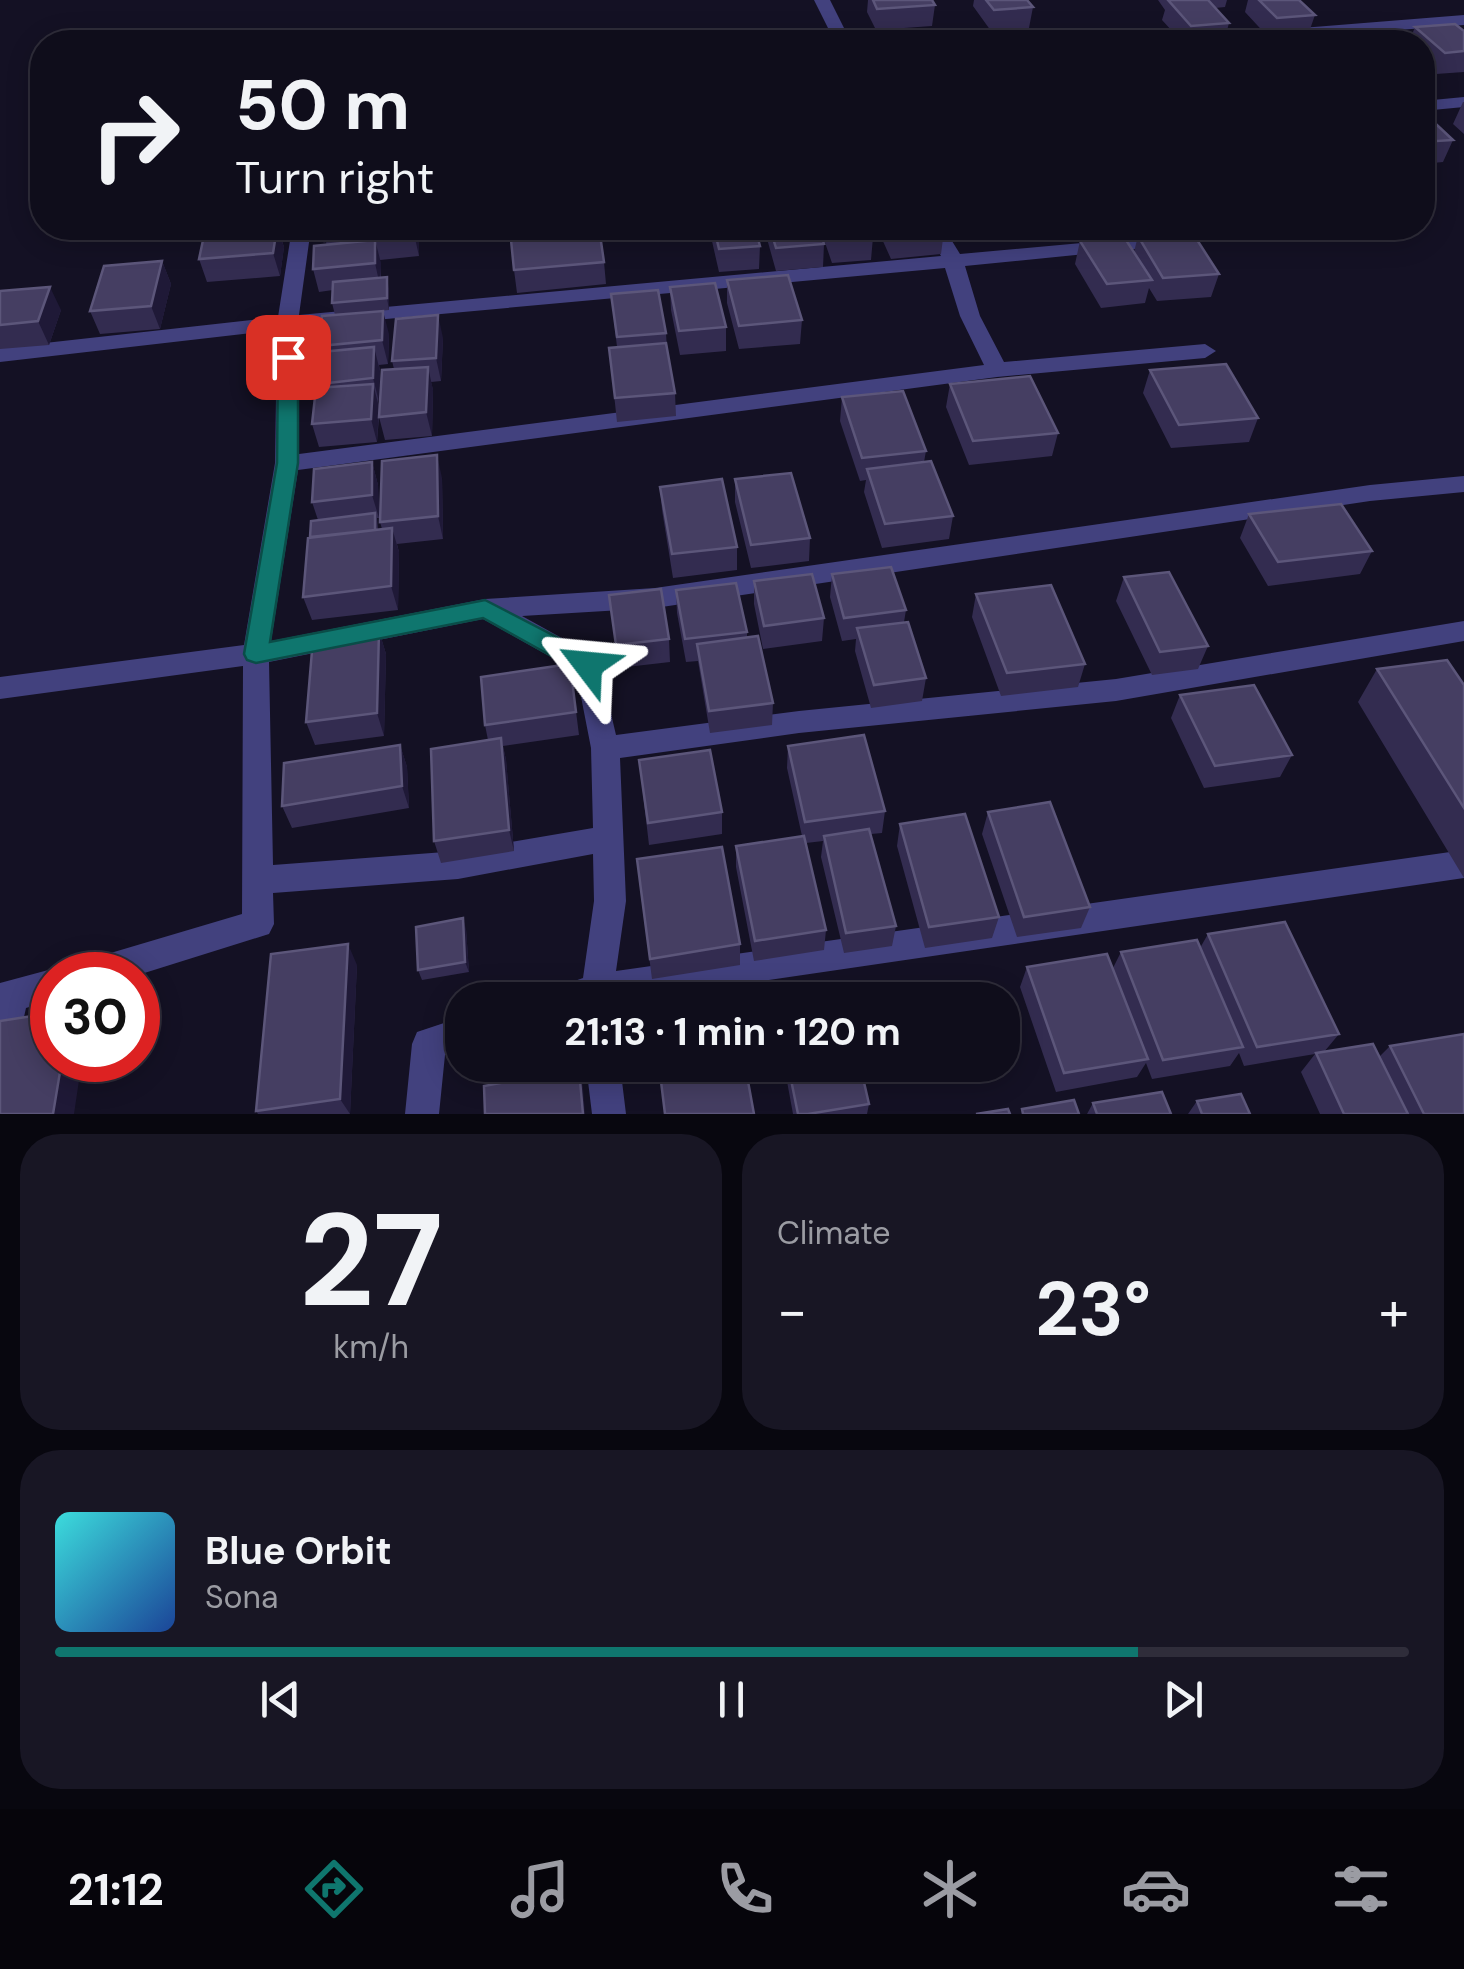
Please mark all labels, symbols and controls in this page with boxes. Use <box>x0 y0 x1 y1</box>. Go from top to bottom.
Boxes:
text: 50 m <box>235 60 410 151</box>
icon: right <box>70 70 200 200</box>
text: Turn right <box>235 148 434 207</box>
pin <box>246 315 331 400</box>
icon: arrive <box>261 330 316 385</box>
position arrow <box>536 613 640 717</box>
speed limit sign: 30 <box>30 952 160 1082</box>
text: 21:13 · 1 min · 120 m <box>564 1007 901 1057</box>
text: 27 <box>299 1176 443 1345</box>
text: Climate <box>777 1212 891 1254</box>
text: 23° <box>1035 1261 1151 1358</box>
text: − <box>777 1275 807 1347</box>
text: + <box>1379 1275 1409 1347</box>
text: km/h <box>333 1326 409 1368</box>
text: Blue Orbit <box>205 1526 392 1576</box>
text: Sona <box>205 1576 278 1618</box>
icon: previous <box>253 1672 308 1727</box>
icon: pause <box>704 1672 759 1727</box>
icon: next <box>1156 1672 1211 1727</box>
icon: directions <box>299 1854 369 1924</box>
icon: music <box>505 1854 575 1924</box>
icon: phone <box>710 1854 780 1924</box>
icon: climate <box>915 1854 985 1924</box>
icon: car <box>1121 1854 1191 1924</box>
icon: filters <box>1326 1854 1396 1924</box>
text: 21:12 <box>68 1860 164 1919</box>

